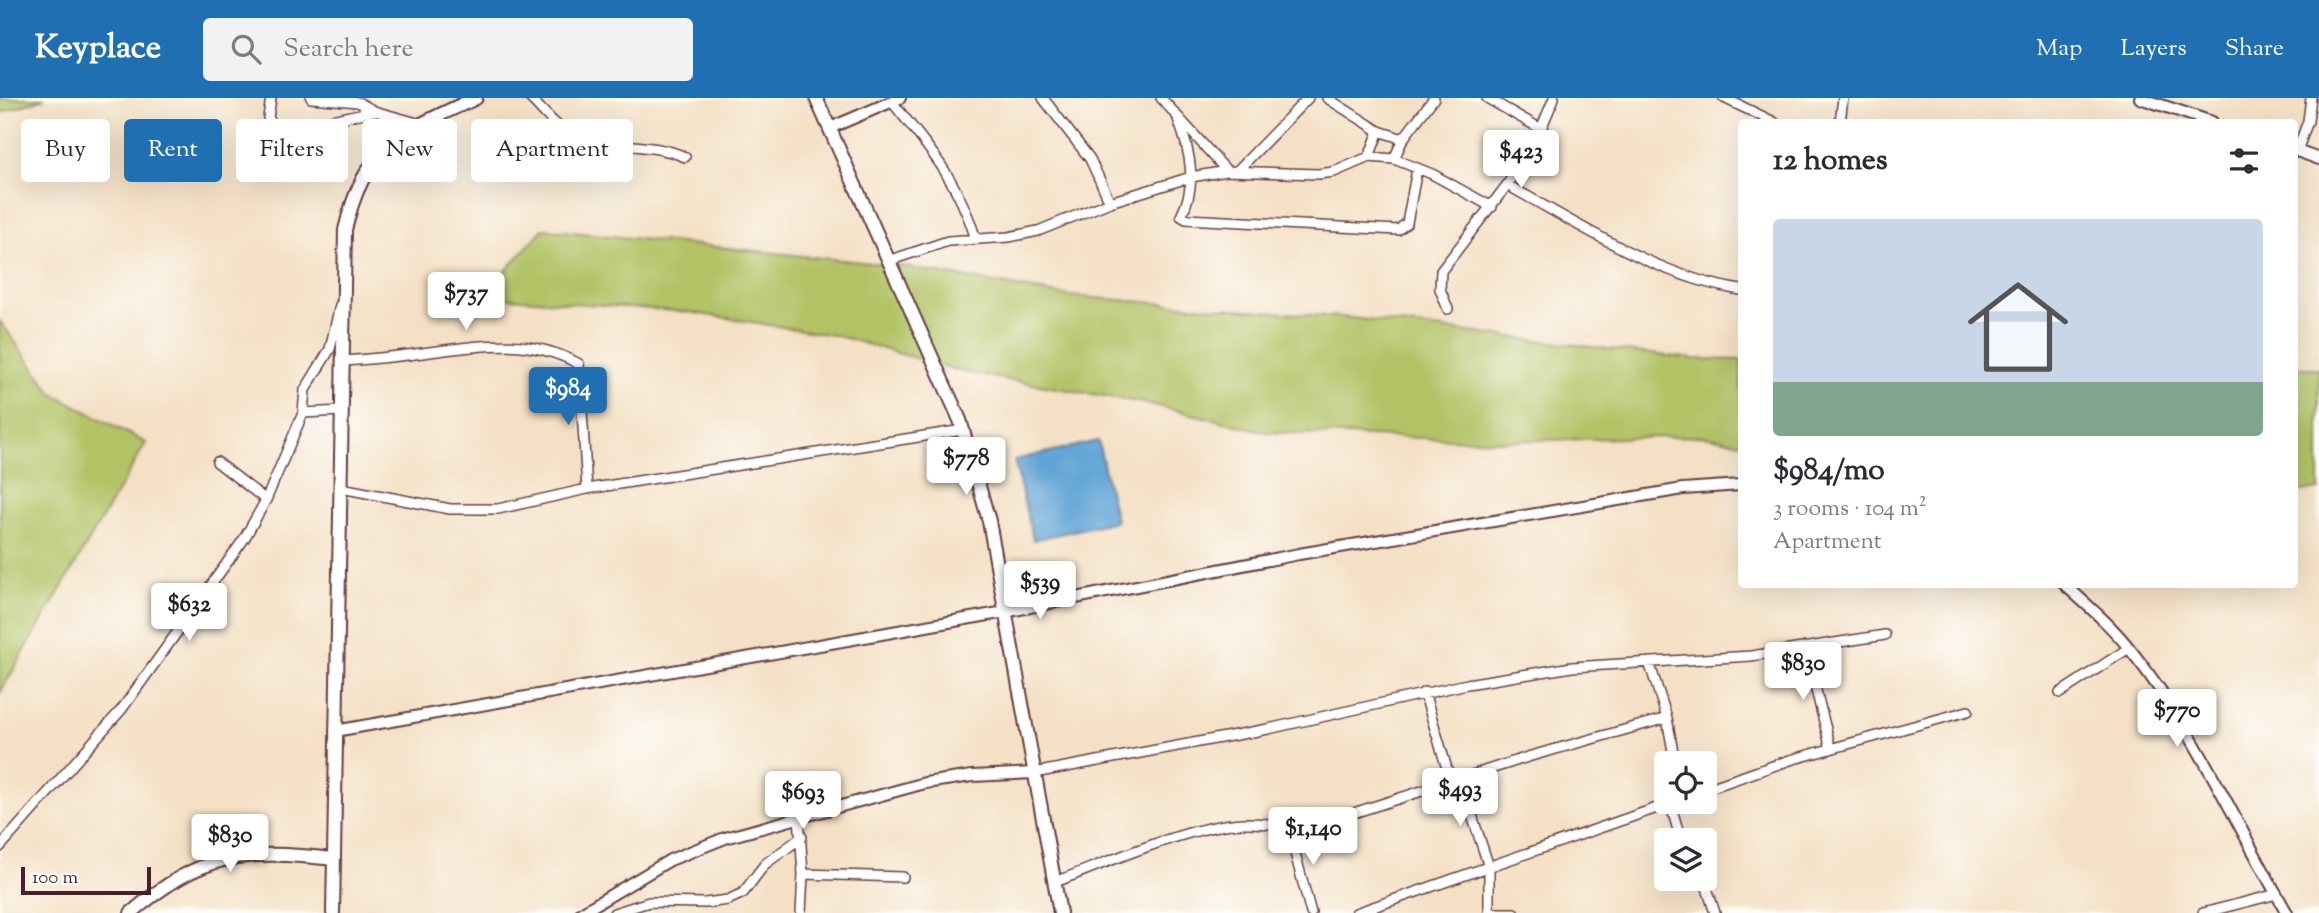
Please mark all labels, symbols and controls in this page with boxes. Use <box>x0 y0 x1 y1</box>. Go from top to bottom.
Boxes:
search box <box>203 18 693 81</box>
text: Keyplace <box>35 25 161 73</box>
icon: search <box>227 30 265 68</box>
text: Search here <box>283 31 414 68</box>
text: Map <box>2036 32 2082 66</box>
text: Layers <box>2120 32 2187 66</box>
text: Share <box>2225 32 2284 66</box>
chip: Buy <box>21 119 110 182</box>
chip: Rent <box>124 119 222 182</box>
chip: Filters <box>236 119 348 182</box>
chip: New <box>362 119 457 182</box>
chip: Apartment <box>471 119 633 182</box>
pin: $423 <box>1480 130 1562 190</box>
text: $423 <box>1499 136 1543 169</box>
text: 12 homes <box>1773 140 1888 183</box>
icon: filters <box>2225 142 2263 180</box>
icon: home <box>1955 264 2081 390</box>
pin: $737 <box>425 272 507 332</box>
text: $737 <box>444 278 488 311</box>
pin: $984 <box>527 368 609 427</box>
text: $984 <box>545 373 591 406</box>
pin: $778 <box>925 438 1007 497</box>
text: $778 <box>943 443 989 476</box>
text: $984/mo <box>1773 450 1885 493</box>
text: 3 rooms · 104 m² <box>1773 493 1927 526</box>
text: Apartment <box>1773 526 1882 559</box>
pin: $539 <box>999 561 1081 621</box>
text: $539 <box>1020 567 1060 600</box>
pin: $632 <box>148 584 230 643</box>
text: $632 <box>167 589 211 622</box>
pin: $830 <box>1762 642 1844 702</box>
text: $830 <box>1780 648 1826 681</box>
pin: $770 <box>2136 690 2218 749</box>
text: $770 <box>2153 695 2201 728</box>
map controls <box>1654 751 1717 891</box>
button: locate <box>1654 751 1717 814</box>
pin: $493 <box>1419 768 1501 828</box>
pin: $693 <box>762 772 844 831</box>
text: $493 <box>1438 774 1482 807</box>
text: $693 <box>781 777 825 810</box>
pin: $1,140 <box>1256 808 1370 867</box>
text: $1,140 <box>1284 813 1342 846</box>
pin: $830 <box>189 814 271 874</box>
text: $830 <box>207 820 253 853</box>
button: layers <box>1654 828 1717 891</box>
scale bar <box>21 864 150 896</box>
text: 100 m <box>32 865 78 892</box>

